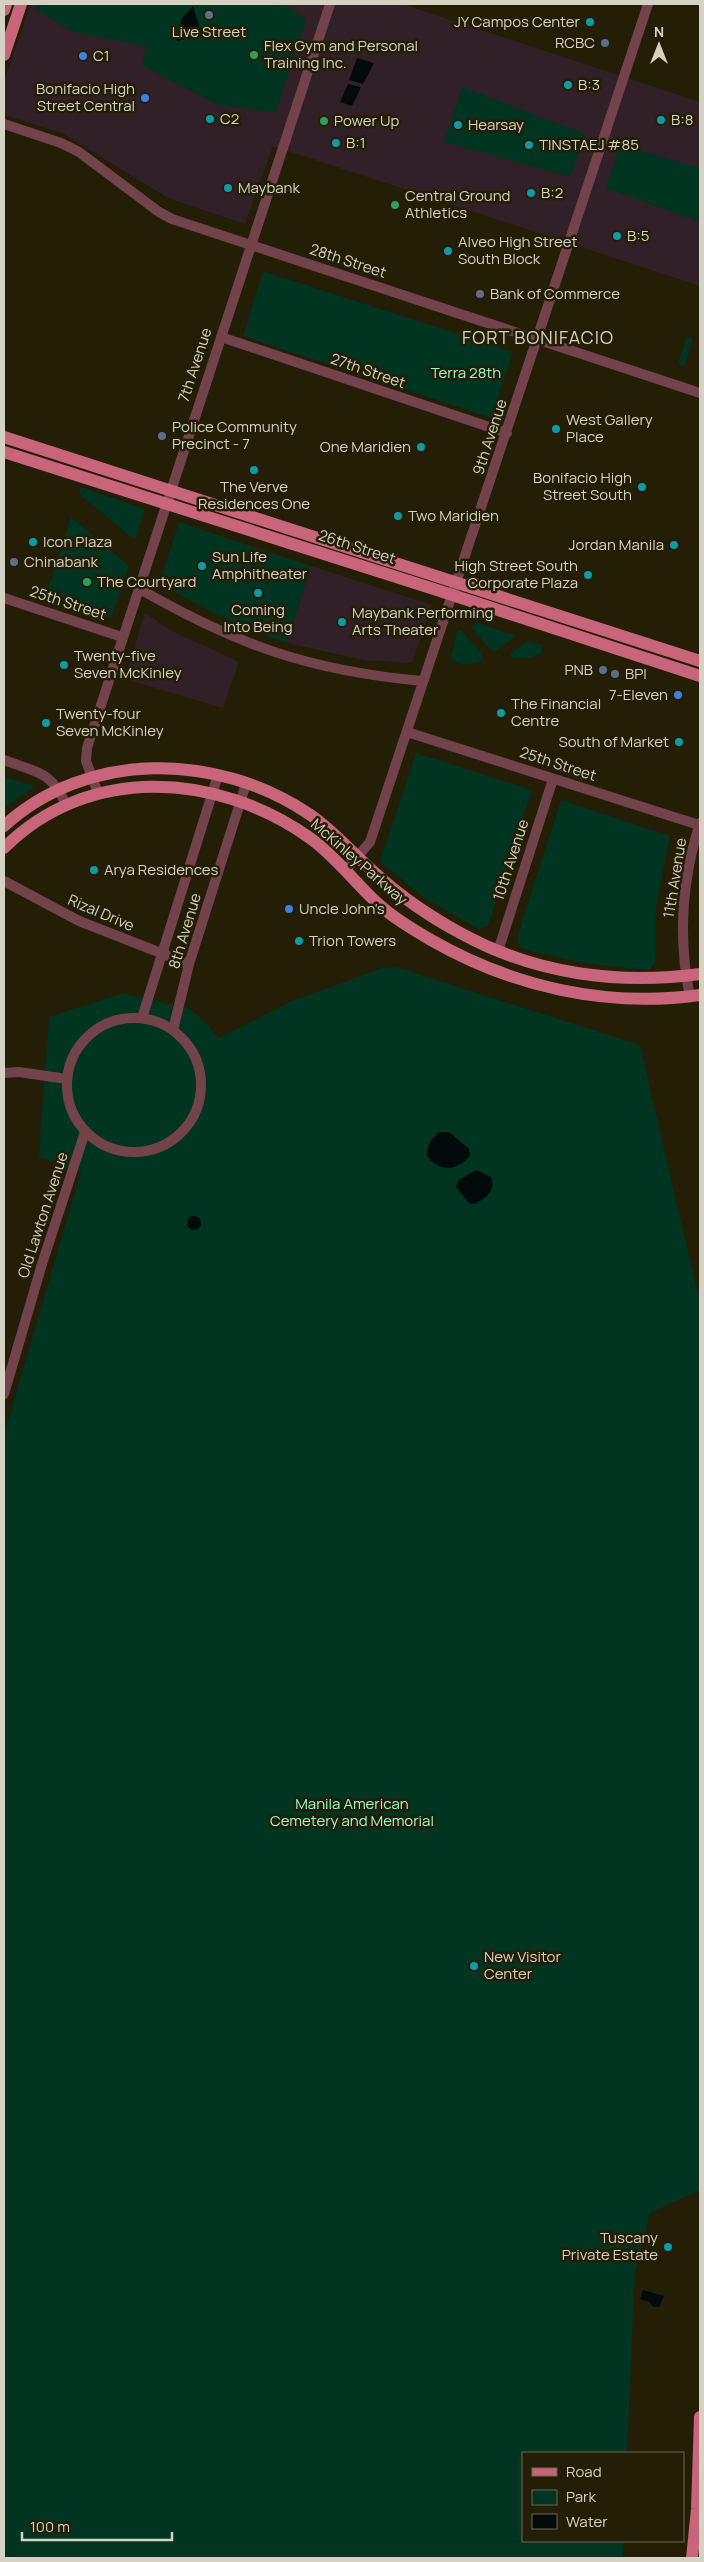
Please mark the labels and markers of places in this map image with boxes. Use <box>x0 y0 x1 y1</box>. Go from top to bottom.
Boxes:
marker: Live Street <box>203 9 215 21</box>
place label: JY Campos Center <box>454 11 581 32</box>
marker: JY Campos Center <box>584 16 596 28</box>
place label: Live Street <box>172 21 246 42</box>
place label: RCBC <box>555 32 595 53</box>
place label: Flex Gym and Personal Training Inc. <box>264 35 418 73</box>
marker: RCBC <box>599 37 611 49</box>
place label: C1 <box>93 45 110 66</box>
marker: Flex Gym and Personal Training Inc. <box>248 49 260 61</box>
marker: C1 <box>77 50 89 62</box>
place label: B:3 <box>578 74 600 95</box>
place label: Bonifacio High Street Central <box>36 78 135 116</box>
marker: B:3 <box>562 79 574 91</box>
marker: Bonifacio High Street Central <box>139 92 151 104</box>
place label: C2 <box>220 108 239 129</box>
place label: B:8 <box>671 109 693 130</box>
place label: Power Up <box>334 110 399 131</box>
marker: C2 <box>204 113 216 125</box>
place label: Hearsay <box>468 114 524 135</box>
marker: B:8 <box>655 114 667 126</box>
marker: Power Up <box>318 115 330 127</box>
marker: Hearsay <box>452 119 464 131</box>
place label: B:1 <box>346 132 366 153</box>
place label: TINSTAEJ #85 <box>539 134 639 155</box>
marker: B:1 <box>330 137 342 149</box>
marker: TINSTAEJ #85 <box>523 139 535 151</box>
place label: Maybank <box>238 177 301 198</box>
marker: Maybank <box>222 182 234 194</box>
place label: B:2 <box>541 182 563 203</box>
place label: Central Ground Athletics <box>405 185 511 223</box>
marker: B:2 <box>525 187 537 199</box>
marker: Central Ground Athletics <box>389 199 401 211</box>
place label: B:5 <box>627 225 649 246</box>
marker: B:5 <box>611 230 623 242</box>
place label: Alveo High Street South Block <box>458 231 578 269</box>
marker: Alveo High Street South Block <box>442 245 454 257</box>
place label: Bank of Commerce <box>490 283 620 304</box>
marker: Bank of Commerce <box>474 288 486 300</box>
place label: West Gallery Place <box>566 409 653 447</box>
place label: Police Community Precinct - 7 <box>172 416 297 454</box>
marker: West Gallery Place <box>550 423 562 435</box>
marker: Police Community Precinct - 7 <box>156 430 168 442</box>
place label: One Maridien <box>320 436 411 457</box>
marker: One Maridien <box>415 441 427 453</box>
marker: The Verve Residences One <box>248 464 260 476</box>
place label: Bonifacio High Street South <box>533 467 632 505</box>
place label: The Verve Residences One <box>198 476 310 514</box>
marker: Bonifacio High Street South <box>636 481 648 493</box>
place label: Two Maridien <box>408 505 499 526</box>
marker: Two Maridien <box>392 510 404 522</box>
place label: Icon Plaza <box>43 531 112 552</box>
place label: Jordan Manila <box>569 534 664 555</box>
marker: Icon Plaza <box>27 536 39 548</box>
marker: Jordan Manila <box>668 539 680 551</box>
place label: Sun Life Amphitheater <box>212 546 308 584</box>
place label: Chinabank <box>24 551 99 572</box>
place label: High Street South Corporate Plaza <box>454 555 578 593</box>
marker: Chinabank <box>8 556 20 568</box>
marker: Sun Life Amphitheater <box>196 560 208 572</box>
marker: High Street South Corporate Plaza <box>582 569 594 581</box>
place label: The Courtyard <box>97 571 196 592</box>
marker: The Courtyard <box>81 576 93 588</box>
marker: Coming Into Being <box>252 587 264 599</box>
place label: Coming Into Being <box>223 599 293 637</box>
place label: Maybank Performing Arts Theater <box>352 602 493 640</box>
marker: Maybank Performing Arts Theater <box>336 616 348 628</box>
place label: Twenty-five Seven McKinley <box>74 645 182 683</box>
marker: Twenty-five Seven McKinley <box>58 659 70 671</box>
place label: PNB <box>564 659 593 680</box>
place label: BPI <box>625 663 647 684</box>
marker: PNB <box>597 664 609 676</box>
marker: BPI <box>609 668 621 680</box>
place label: 7-Eleven <box>609 684 668 705</box>
marker: 7-Eleven <box>672 689 684 701</box>
place label: The Financial Centre <box>511 693 601 731</box>
place label: Twenty-four Seven McKinley <box>56 703 164 741</box>
marker: The Financial Centre <box>495 707 507 719</box>
marker: Twenty-four Seven McKinley <box>40 717 52 729</box>
place label: South of Market <box>558 731 669 752</box>
marker: South of Market <box>673 736 685 748</box>
place label: Arya Residences <box>104 859 218 880</box>
marker: Arya Residences <box>88 864 100 876</box>
place label: Uncle John's <box>299 898 385 919</box>
marker: Uncle John's <box>283 903 295 915</box>
place label: Trion Towers <box>309 930 396 951</box>
marker: Trion Towers <box>293 935 305 947</box>
place label: New Visitor Center <box>484 1946 561 1984</box>
marker: New Visitor Center <box>468 1960 480 1972</box>
place label: Tuscany Private Estate <box>562 2227 658 2265</box>
marker: Tuscany Private Estate <box>662 2241 674 2253</box>

